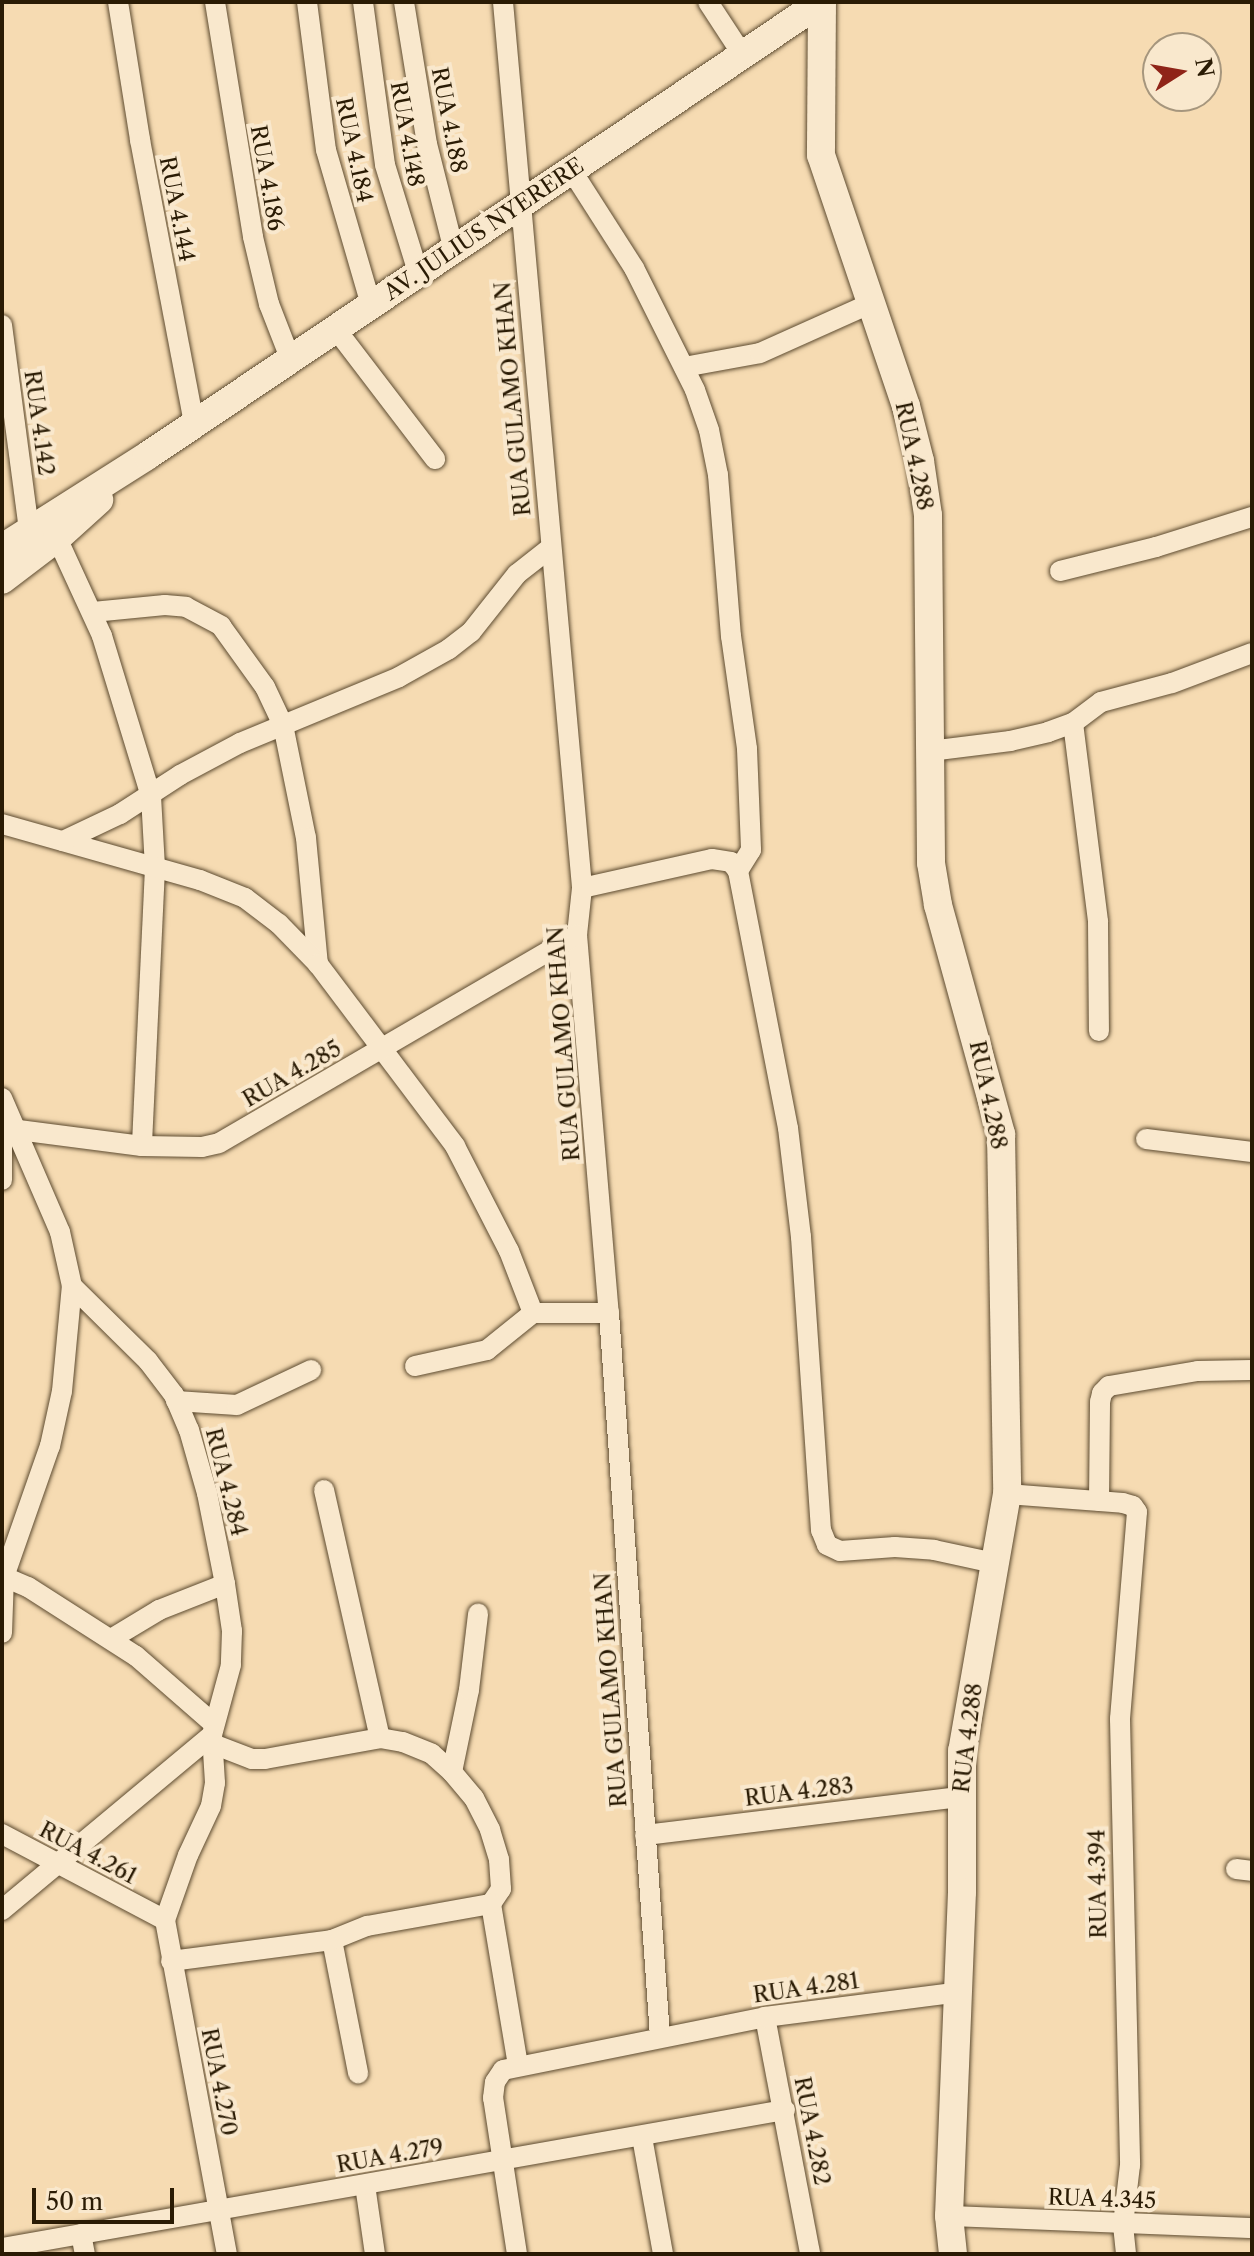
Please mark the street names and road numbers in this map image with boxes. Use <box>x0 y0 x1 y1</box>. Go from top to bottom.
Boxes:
street label: RUA 4.188 <box>426 64 472 176</box>
street label: RUA 4.148 <box>385 79 429 189</box>
street label: RUA 4.184 <box>330 95 378 205</box>
street label: RUA 4.186 <box>245 123 289 233</box>
street label: AV. JULIUS NYERERE <box>379 152 589 306</box>
street label: RUA 4.144 <box>154 154 200 264</box>
street label: RUA GULAMO KHAN <box>490 280 536 518</box>
street label: RUA 4.142 <box>18 368 60 478</box>
street label: RUA 4.288 <box>890 399 938 513</box>
street label: RUA GULAMO KHAN <box>543 925 585 1163</box>
street label: RUA 4.285 <box>238 1035 346 1113</box>
street label: RUA 4.288 <box>964 1038 1012 1152</box>
street label: RUA 4.284 <box>200 1425 252 1539</box>
street label: RUA GULAMO KHAN <box>590 1571 632 1809</box>
street label: RUA 4.288 <box>948 1681 988 1795</box>
street label: RUA 4.283 <box>743 1772 855 1812</box>
street label: RUA 4.261 <box>34 1816 142 1890</box>
street label: RUA 4.394 <box>1084 1829 1112 1939</box>
street label: RUA 4.281 <box>751 1967 861 2009</box>
street label: RUA 4.270 <box>196 2025 242 2139</box>
street label: RUA 4.282 <box>788 2074 836 2188</box>
street label: RUA 4.279 <box>334 2134 446 2178</box>
street label: RUA 4.345 <box>1047 2184 1157 2214</box>

